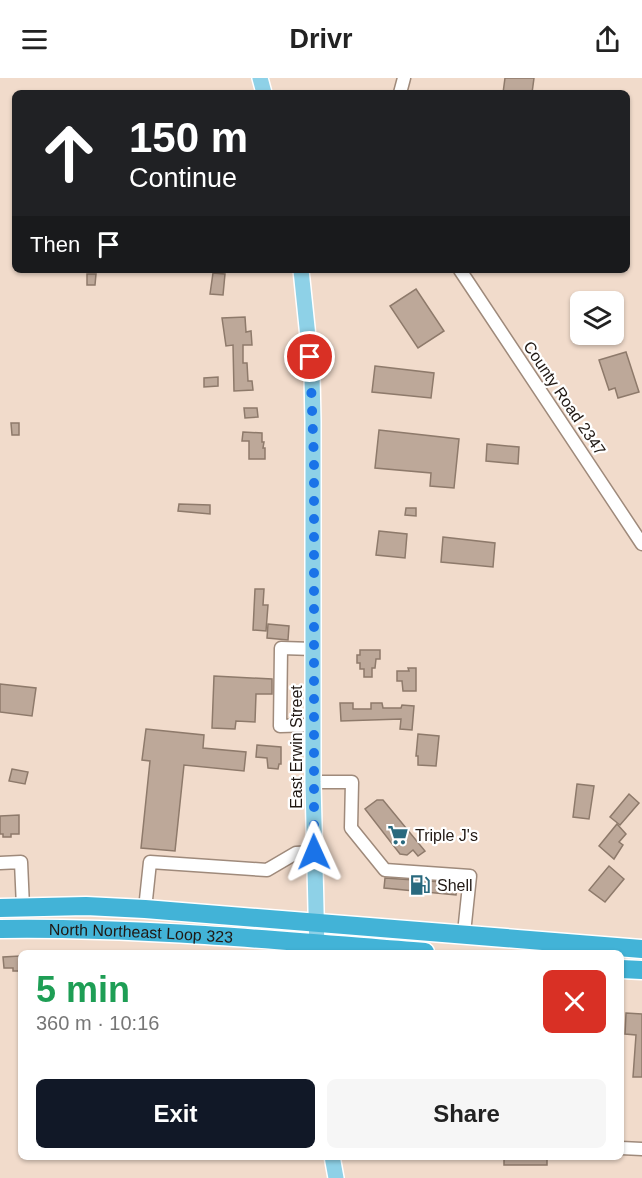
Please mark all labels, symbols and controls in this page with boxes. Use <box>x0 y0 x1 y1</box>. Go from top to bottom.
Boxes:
icon: menu <box>18 23 51 56</box>
icon: share <box>591 23 624 56</box>
text: Drivr <box>289 24 353 54</box>
icon: ahead <box>30 114 108 192</box>
text: 150 m <box>129 114 248 161</box>
text: Continue <box>129 163 237 193</box>
icon: arrive <box>92 228 125 261</box>
text: Then <box>30 232 80 257</box>
map controls <box>570 291 624 345</box>
button: layers <box>570 291 624 345</box>
pin <box>284 331 335 382</box>
street label: County Road 2347 <box>520 338 609 458</box>
icon: arrive <box>293 340 326 373</box>
street label: East Erwin Street <box>288 685 305 809</box>
position arrow <box>282 820 346 884</box>
supermarket icon: Triple J's <box>386 823 410 847</box>
place label: Triple J's <box>415 827 478 844</box>
fuel station icon: Shell <box>408 873 432 897</box>
place label: Shell <box>437 877 473 894</box>
street label: North Northeast Loop 323 <box>49 921 234 946</box>
text: 5 min <box>36 969 130 1010</box>
button: close <box>543 970 606 1033</box>
text: 360 m · 10:16 <box>36 1012 159 1034</box>
button: Exit <box>36 1079 315 1148</box>
button: Share <box>327 1079 606 1148</box>

